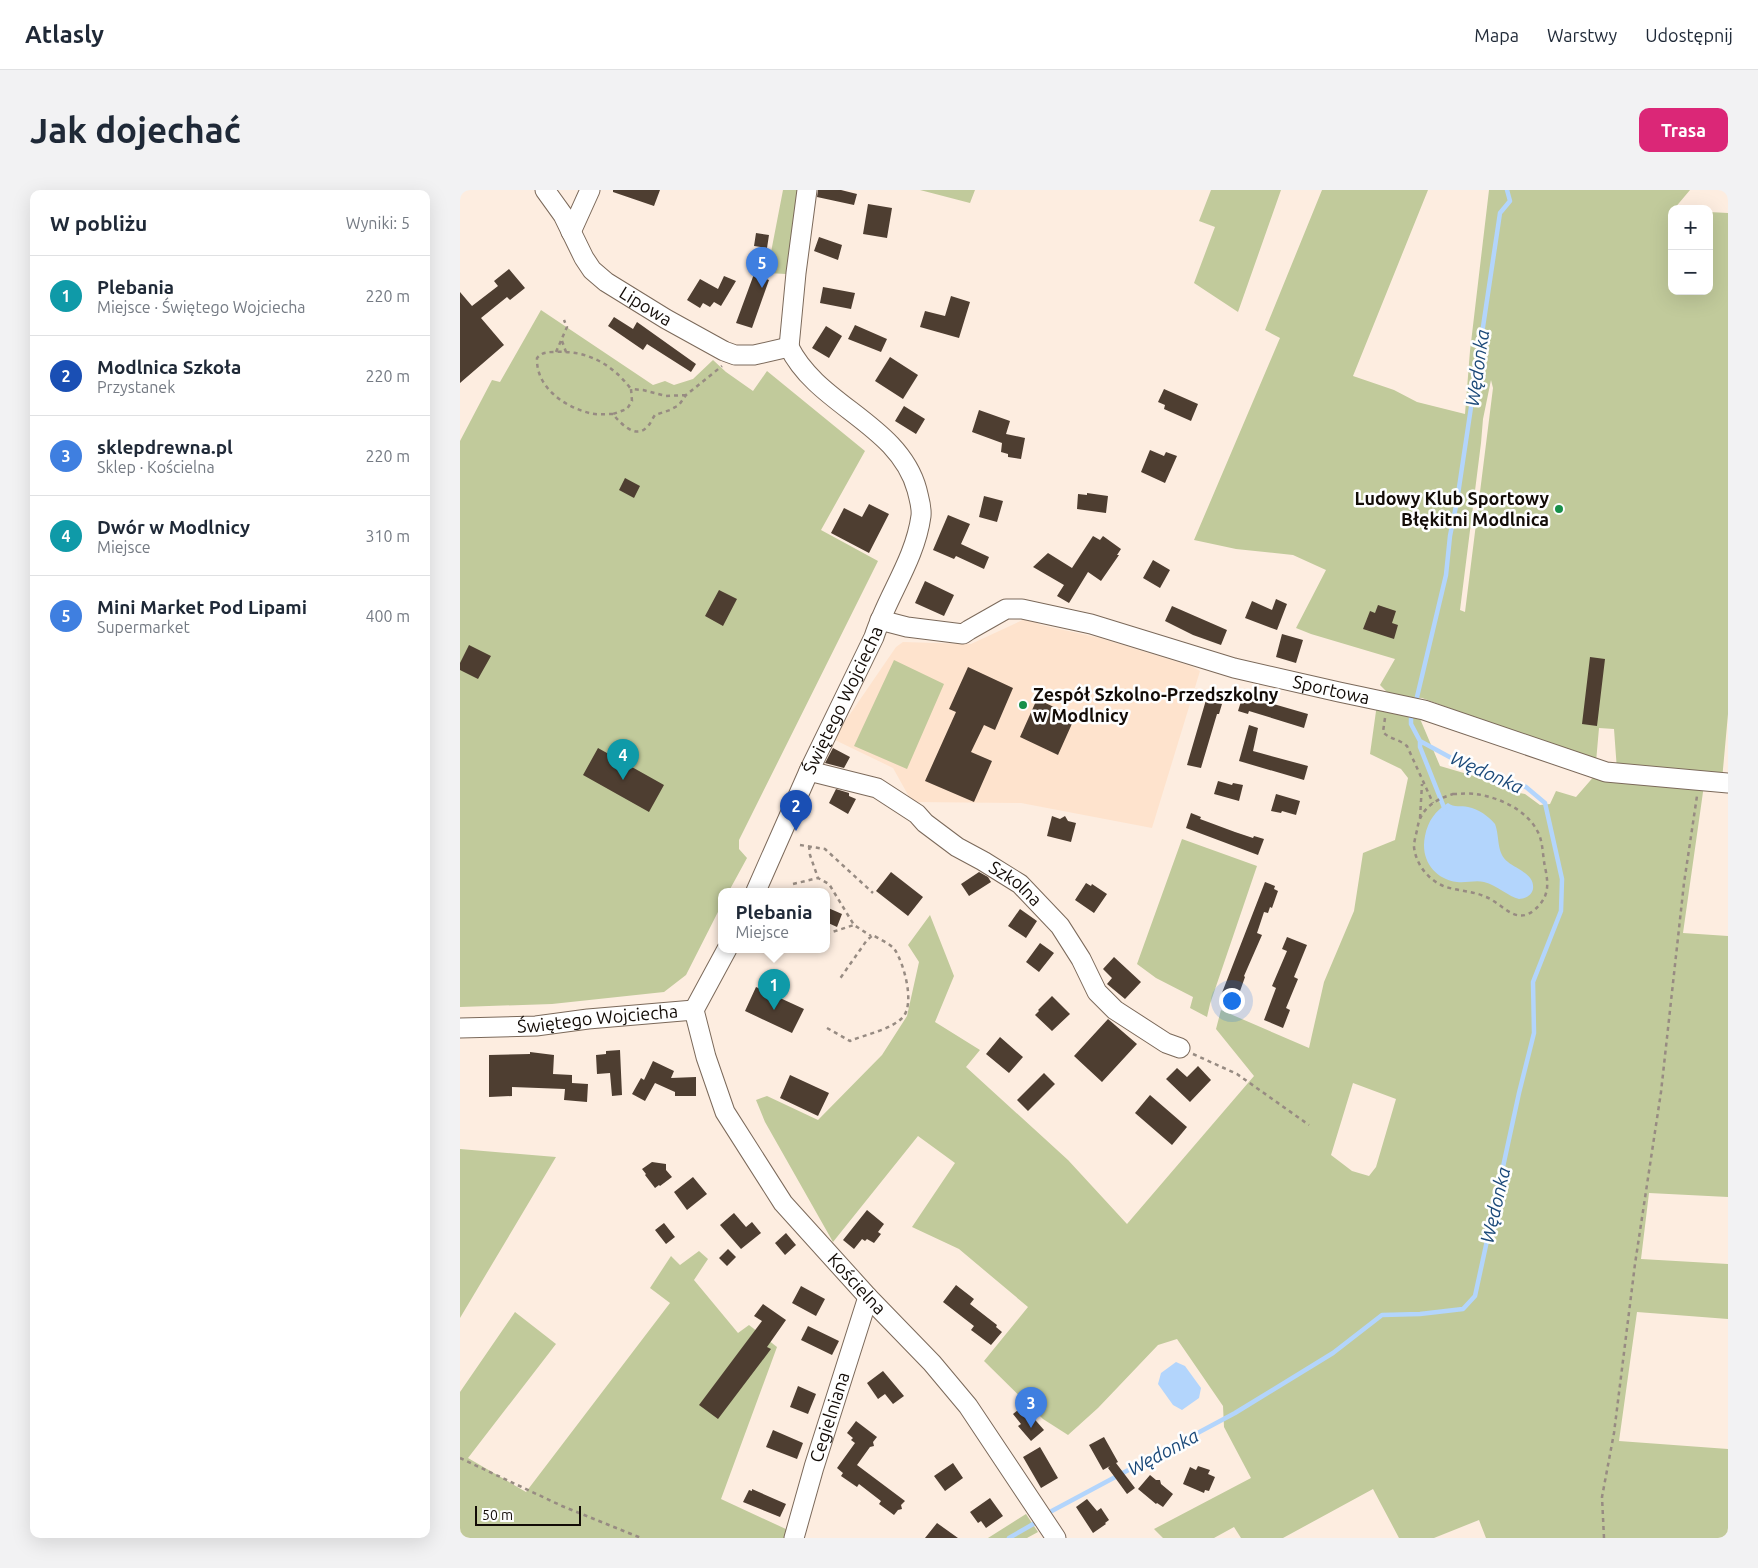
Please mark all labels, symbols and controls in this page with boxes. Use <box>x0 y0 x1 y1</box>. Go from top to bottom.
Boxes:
text: Atlasly <box>25 21 104 48</box>
text: Mapa <box>1474 25 1519 45</box>
text: Warstwy <box>1547 25 1617 45</box>
text: Udostępnij <box>1645 25 1733 45</box>
button: Trasa <box>1639 108 1728 152</box>
text: Jak dojechać <box>30 110 241 150</box>
map controls <box>1668 205 1713 295</box>
button: + <box>1668 205 1713 250</box>
text: W pobliżu <box>50 211 147 235</box>
text: Wyniki: 5 <box>346 214 410 232</box>
pin: 5 <box>746 247 778 288</box>
button: − <box>1668 250 1713 295</box>
text: Plebania <box>97 276 174 298</box>
street label: Lipowa <box>616 282 676 329</box>
text: 1 <box>61 287 71 305</box>
text: 220 m <box>365 287 410 305</box>
text: Miejsce · Świętego Wojciecha <box>97 298 306 316</box>
water label: Wędonka <box>1461 328 1493 408</box>
text: Modlnica Szkoła <box>97 356 241 378</box>
text: 2 <box>61 367 71 385</box>
text: 220 m <box>365 367 410 385</box>
text: Przystanek <box>97 378 175 396</box>
text: sklepdrewna.pl <box>97 436 233 458</box>
text: 3 <box>61 447 71 465</box>
text: 220 m <box>365 447 410 465</box>
text: Sklep · Kościelna <box>97 458 215 476</box>
place label: Ludowy Klub Sportowy Błękitni Modlnica <box>1354 488 1549 530</box>
marker: Ludowy Klub Sportowy Błękitni Modlnica <box>1553 503 1565 515</box>
text: Dwór w Modlnicy <box>97 516 250 538</box>
text: 4 <box>61 527 71 545</box>
text: 310 m <box>365 527 410 545</box>
text: Miejsce <box>97 538 151 556</box>
text: Mini Market Pod Lipami <box>97 596 307 618</box>
text: 5 <box>61 607 71 625</box>
text: 400 m <box>365 607 410 625</box>
text: Supermarket <box>97 618 190 636</box>
street label: Świętego Wojciecha <box>797 623 886 777</box>
street label: Sportowa <box>1291 671 1372 707</box>
place label: Zespół Szkolno-Przedszkolny w Modlnicy <box>1033 684 1279 725</box>
marker: Zespół Szkolno-Przedszkolny w Modlnicy <box>1017 699 1029 711</box>
pin: 4 <box>607 739 639 780</box>
water label: Wędonka <box>1447 746 1527 798</box>
pin: 2 <box>780 790 812 831</box>
street label: Szkolna <box>986 856 1046 910</box>
popup <box>718 888 830 953</box>
text: Plebania <box>735 901 813 923</box>
text: Miejsce <box>735 923 789 941</box>
pin: 1 <box>758 969 790 1010</box>
your location <box>1219 988 1245 1014</box>
street label: Świętego Wojciecha <box>517 1000 679 1035</box>
water label: Wędonka <box>1476 1165 1514 1245</box>
street label: Kościelna <box>824 1249 890 1318</box>
street label: Cegielniana <box>805 1369 853 1465</box>
pin: 3 <box>1015 1387 1047 1428</box>
water label: Wędonka <box>1124 1424 1202 1480</box>
scale bar <box>475 1503 581 1526</box>
text: 50 m <box>482 1507 513 1523</box>

